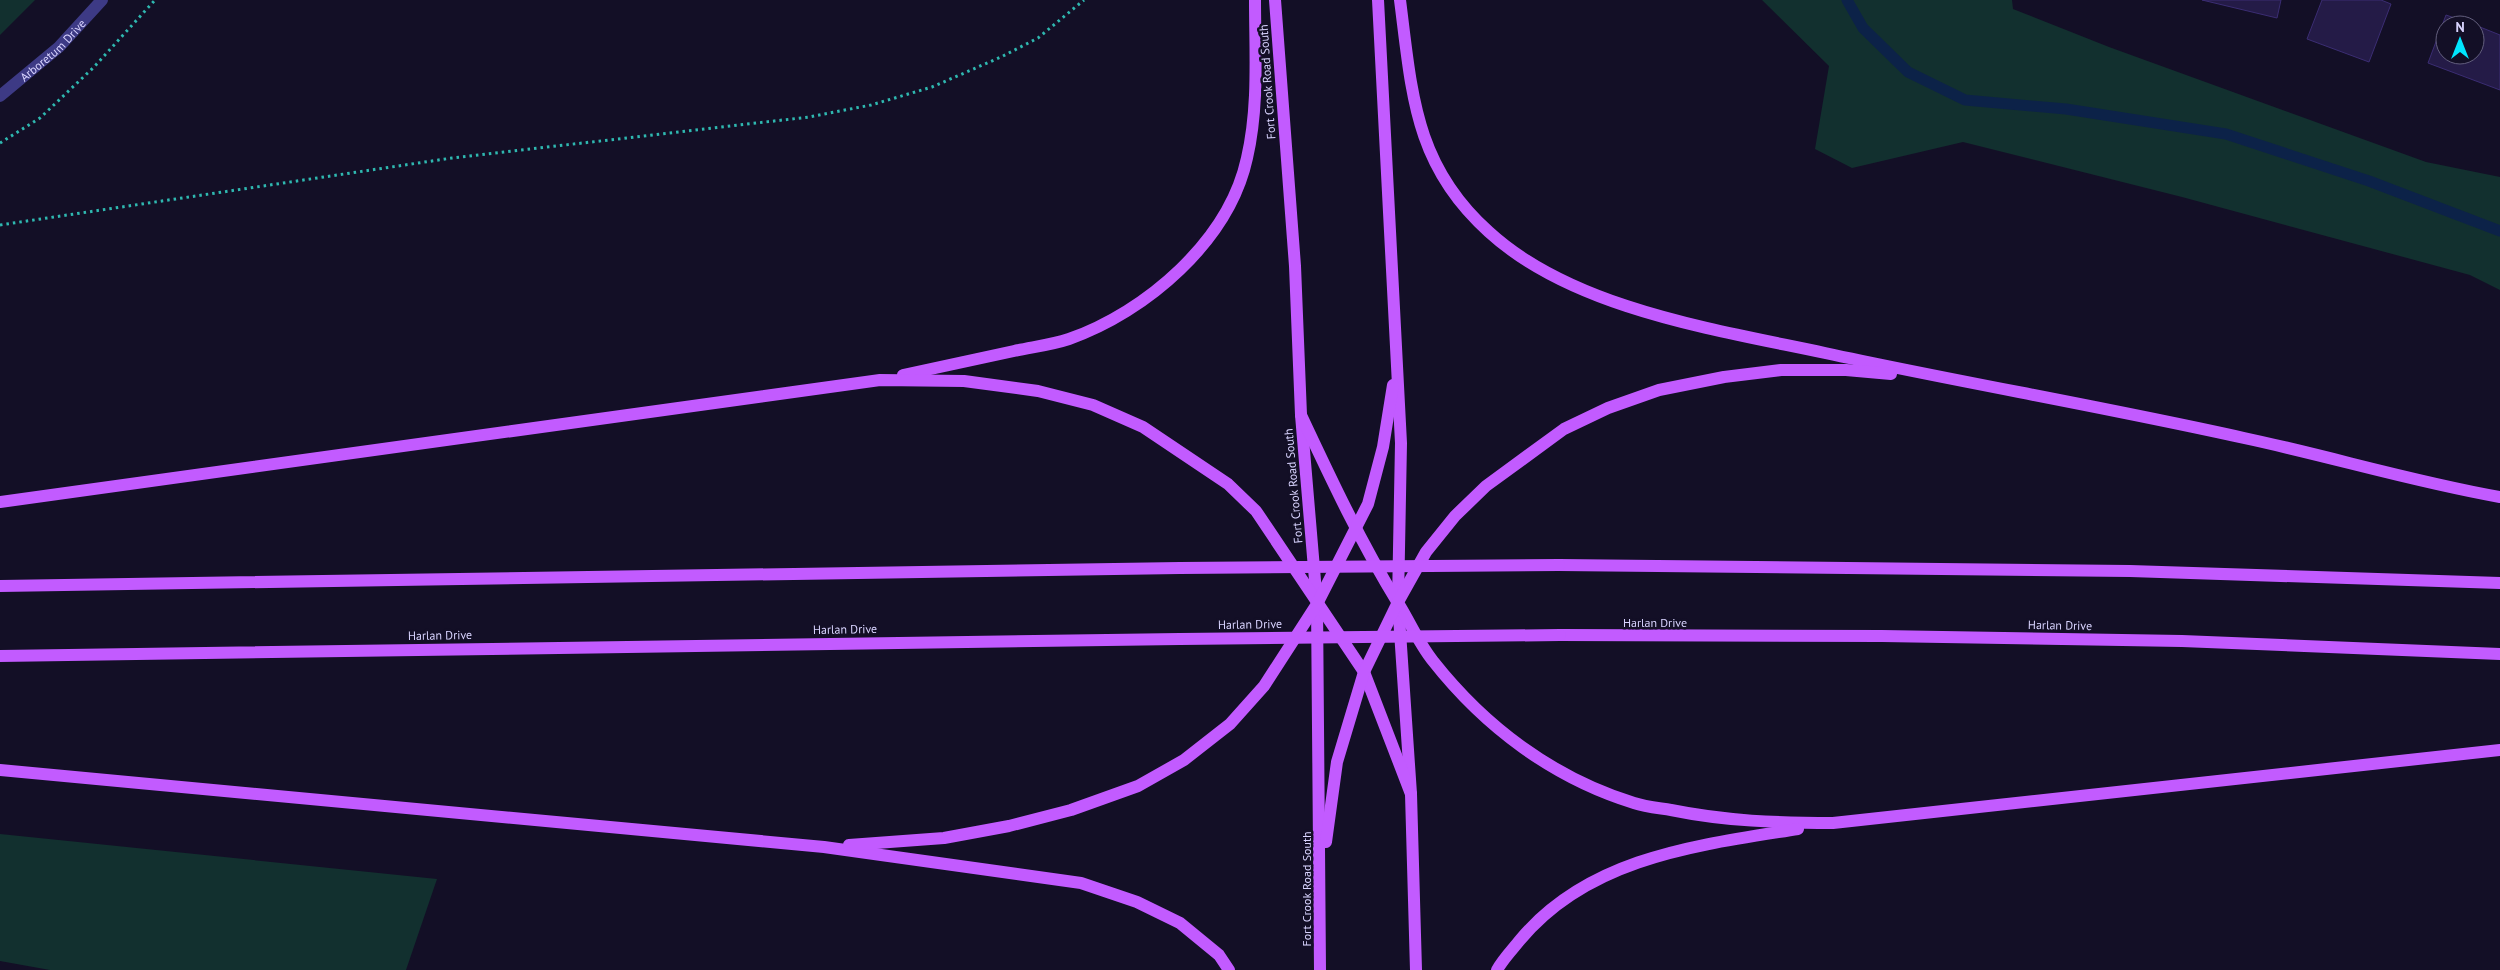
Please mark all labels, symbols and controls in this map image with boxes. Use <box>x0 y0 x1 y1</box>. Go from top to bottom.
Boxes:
north arrow <box>2435 15 2485 65</box>
street label: Arboretum Drive <box>16 16 89 84</box>
text: N <box>2455 18 2465 36</box>
street label: Fort Crook Road South <box>1256 24 1278 140</box>
street label: Fort Crook Road South <box>1281 428 1305 544</box>
street label: Harlan Drive <box>1623 615 1687 630</box>
street label: Harlan Drive <box>1218 616 1282 632</box>
street label: Harlan Drive <box>2028 617 2092 633</box>
street label: Harlan Drive <box>813 621 877 637</box>
street label: Harlan Drive <box>408 627 472 643</box>
street label: Fort Crook Road South <box>1299 831 1314 947</box>

